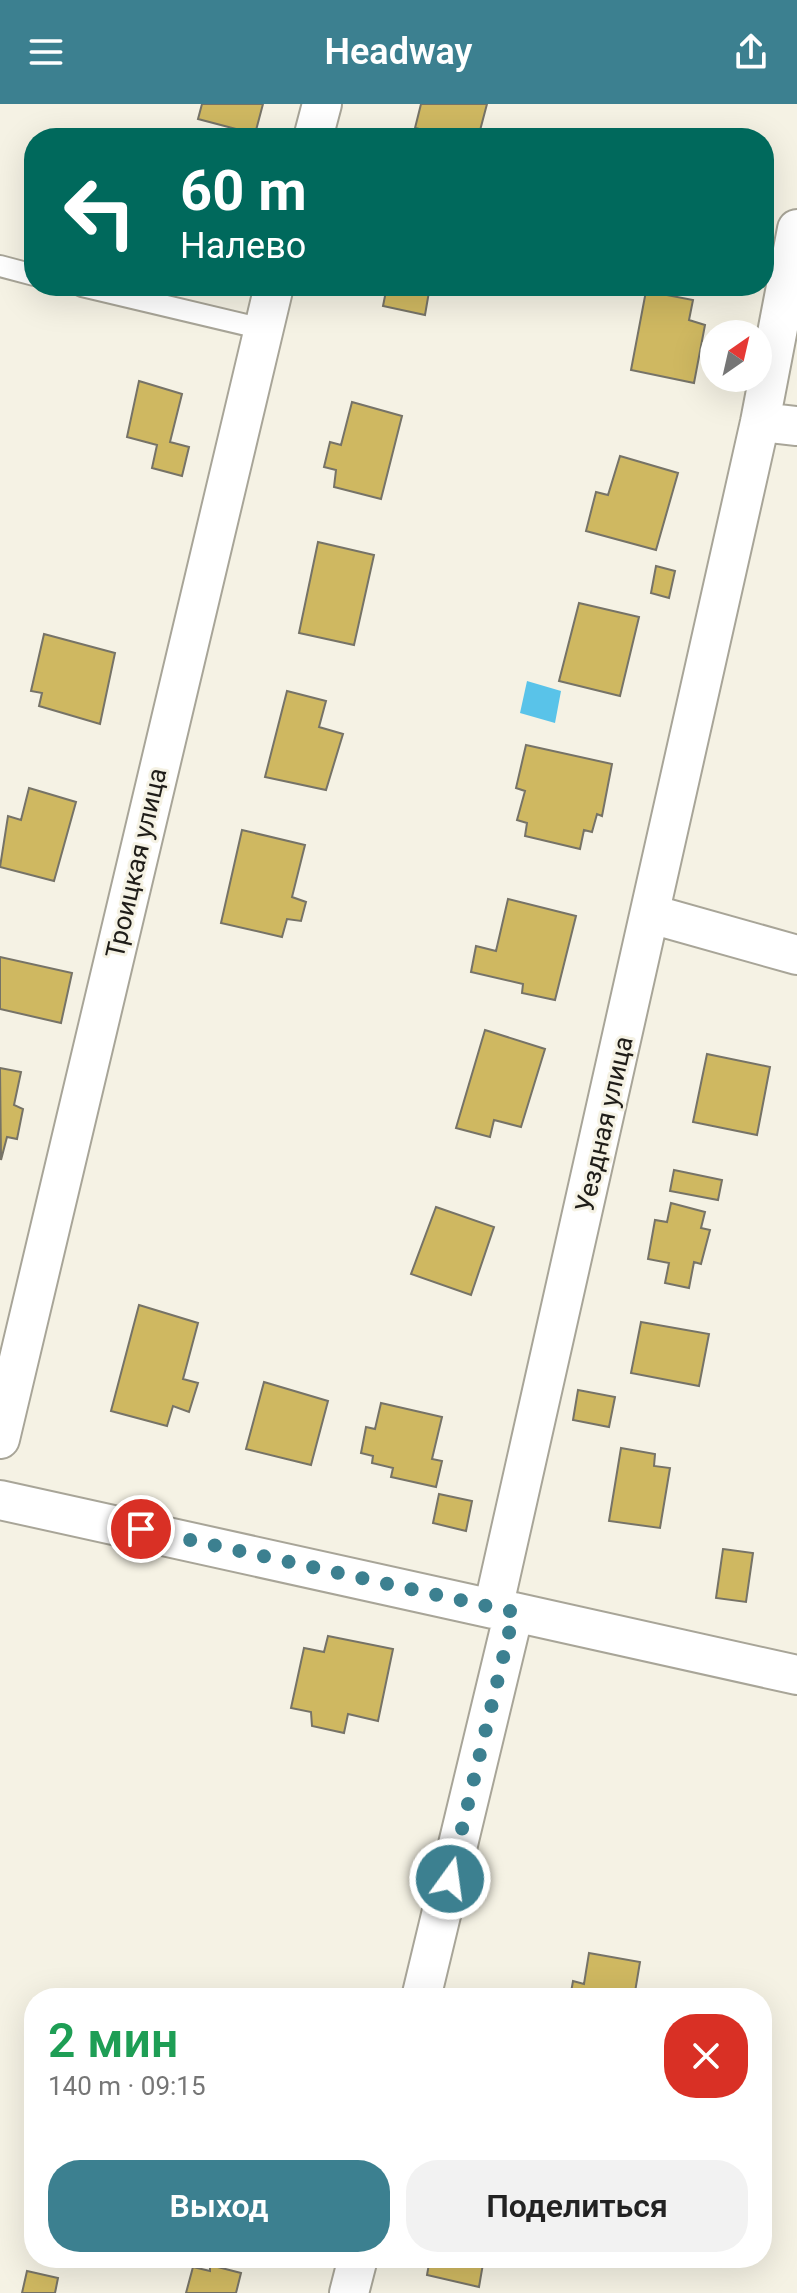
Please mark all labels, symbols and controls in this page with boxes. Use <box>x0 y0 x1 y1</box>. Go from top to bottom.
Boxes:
icon: menu <box>24 30 68 74</box>
icon: share <box>729 30 773 74</box>
text: Headway <box>325 31 473 73</box>
text: 60 m <box>180 158 307 224</box>
icon: left <box>48 160 152 264</box>
text: Налево <box>180 225 306 267</box>
north arrow <box>700 320 772 392</box>
map controls <box>700 320 772 392</box>
street label: Троицкая улица <box>100 765 172 961</box>
street label: Уездная улица <box>569 1033 639 1215</box>
pin <box>107 1495 175 1563</box>
icon: arrive <box>119 1507 163 1551</box>
position arrow <box>408 1837 492 1921</box>
text: 2 мин <box>48 2012 178 2069</box>
button: close <box>664 2014 748 2098</box>
text: 140 m · 09:15 <box>48 2071 206 2101</box>
button: Выход <box>48 2160 390 2252</box>
button: Поделиться <box>406 2160 748 2252</box>

